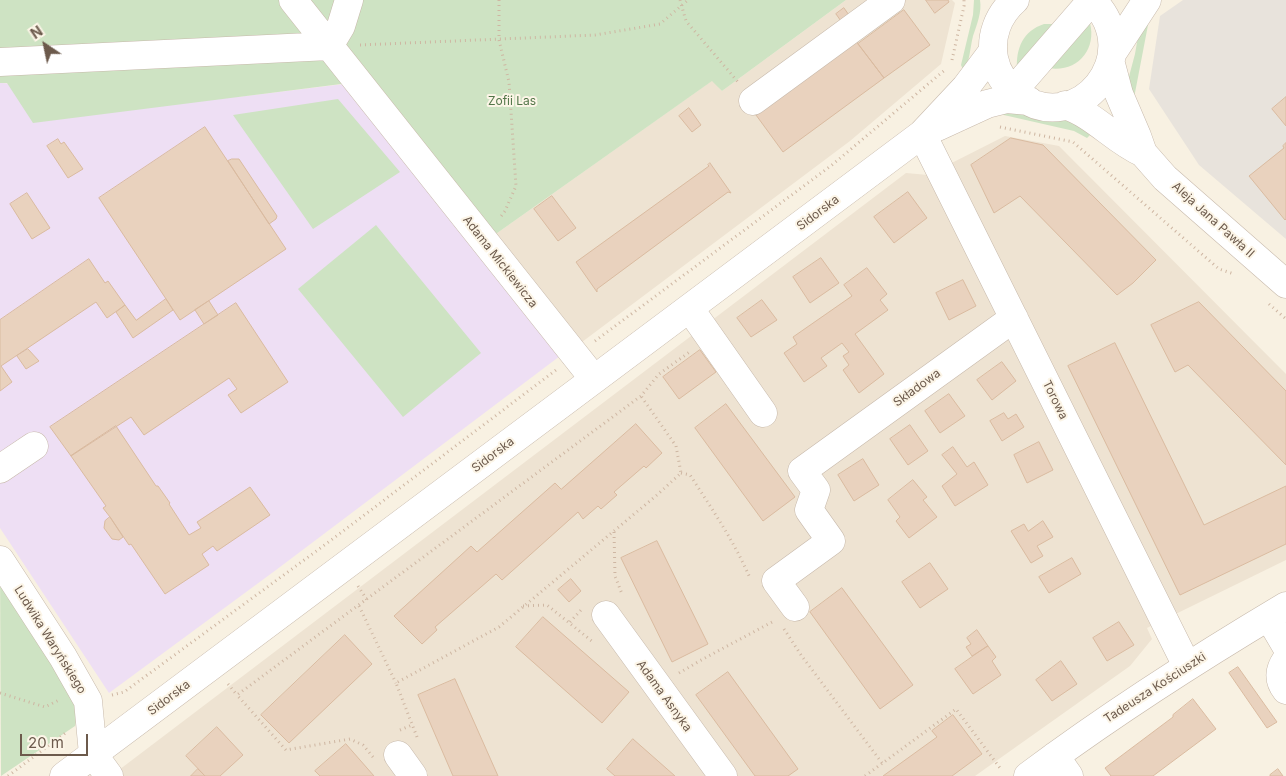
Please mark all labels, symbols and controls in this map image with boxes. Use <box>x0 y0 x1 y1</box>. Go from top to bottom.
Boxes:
north arrow <box>20 20 70 70</box>
text: N <box>27 22 46 42</box>
park label: Zofii Las <box>488 94 536 108</box>
street label: Aleja Jana Pawła II <box>1169 179 1257 261</box>
street label: Sidorska <box>794 192 842 234</box>
street label: Adama Mickiewicza <box>460 213 540 311</box>
street label: Składowa <box>891 366 943 410</box>
street label: Torowa <box>1039 378 1071 422</box>
street label: Sidorska <box>469 434 517 476</box>
street label: Ludwika Waryńskiego <box>11 583 89 697</box>
street label: Tadeusza Kościuszki <box>1101 650 1209 726</box>
street label: Adama Asnyka <box>633 658 695 734</box>
street label: Sidorska <box>145 677 193 719</box>
scale bar <box>22 724 90 756</box>
text: 20 m <box>28 733 64 752</box>

